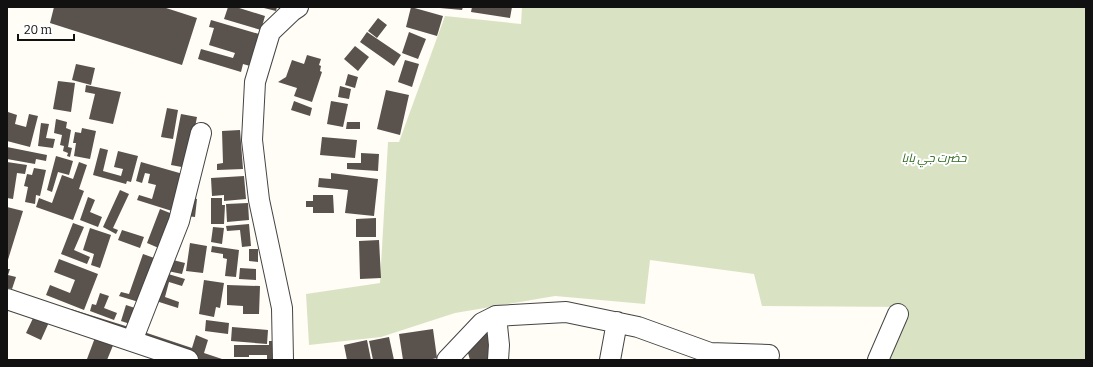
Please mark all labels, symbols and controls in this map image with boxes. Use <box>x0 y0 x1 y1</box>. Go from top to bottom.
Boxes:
scale bar <box>18 16 74 42</box>
text: 20 m <box>24 23 53 37</box>
park label: حضرت جي بابا <box>902 151 968 168</box>

